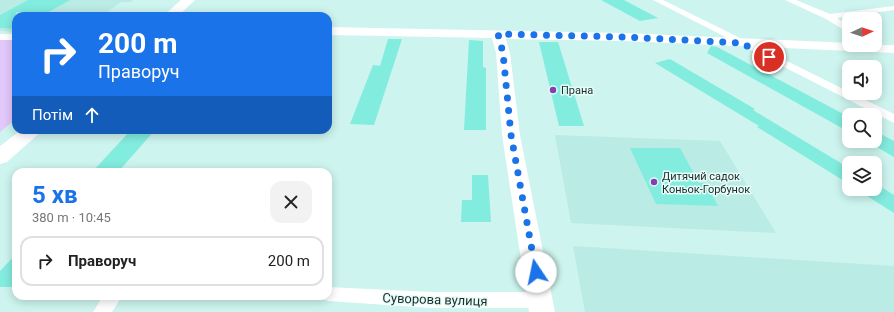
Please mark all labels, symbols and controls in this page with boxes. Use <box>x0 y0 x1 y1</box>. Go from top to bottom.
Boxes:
north arrow <box>842 12 882 52</box>
map controls <box>842 12 882 196</box>
text: 200 m <box>98 27 177 60</box>
icon: right <box>32 28 84 80</box>
pin <box>752 40 786 74</box>
icon: arrive <box>758 46 780 68</box>
button: sound <box>842 60 882 100</box>
text: Праворуч <box>98 61 180 82</box>
place label: Прана <box>561 84 593 97</box>
marker: Прана <box>548 85 558 95</box>
icon: ahead <box>81 104 103 126</box>
text: Потім <box>32 106 73 124</box>
button: search <box>842 108 882 148</box>
button: layers <box>842 156 882 196</box>
place label: Дитячий садок Коньок-Горбунок <box>662 170 750 196</box>
marker: Дитячий садок Коньок-Горбунок <box>649 177 659 187</box>
text: 5 хв <box>32 181 78 209</box>
button: close <box>270 181 312 223</box>
text: 380 m · 10:45 <box>32 210 111 225</box>
icon: right <box>34 250 56 272</box>
position arrow <box>515 251 557 293</box>
text: Праворуч <box>68 252 136 270</box>
text: 200 m <box>268 252 310 270</box>
street label: Суворова вулиця <box>382 290 488 309</box>

